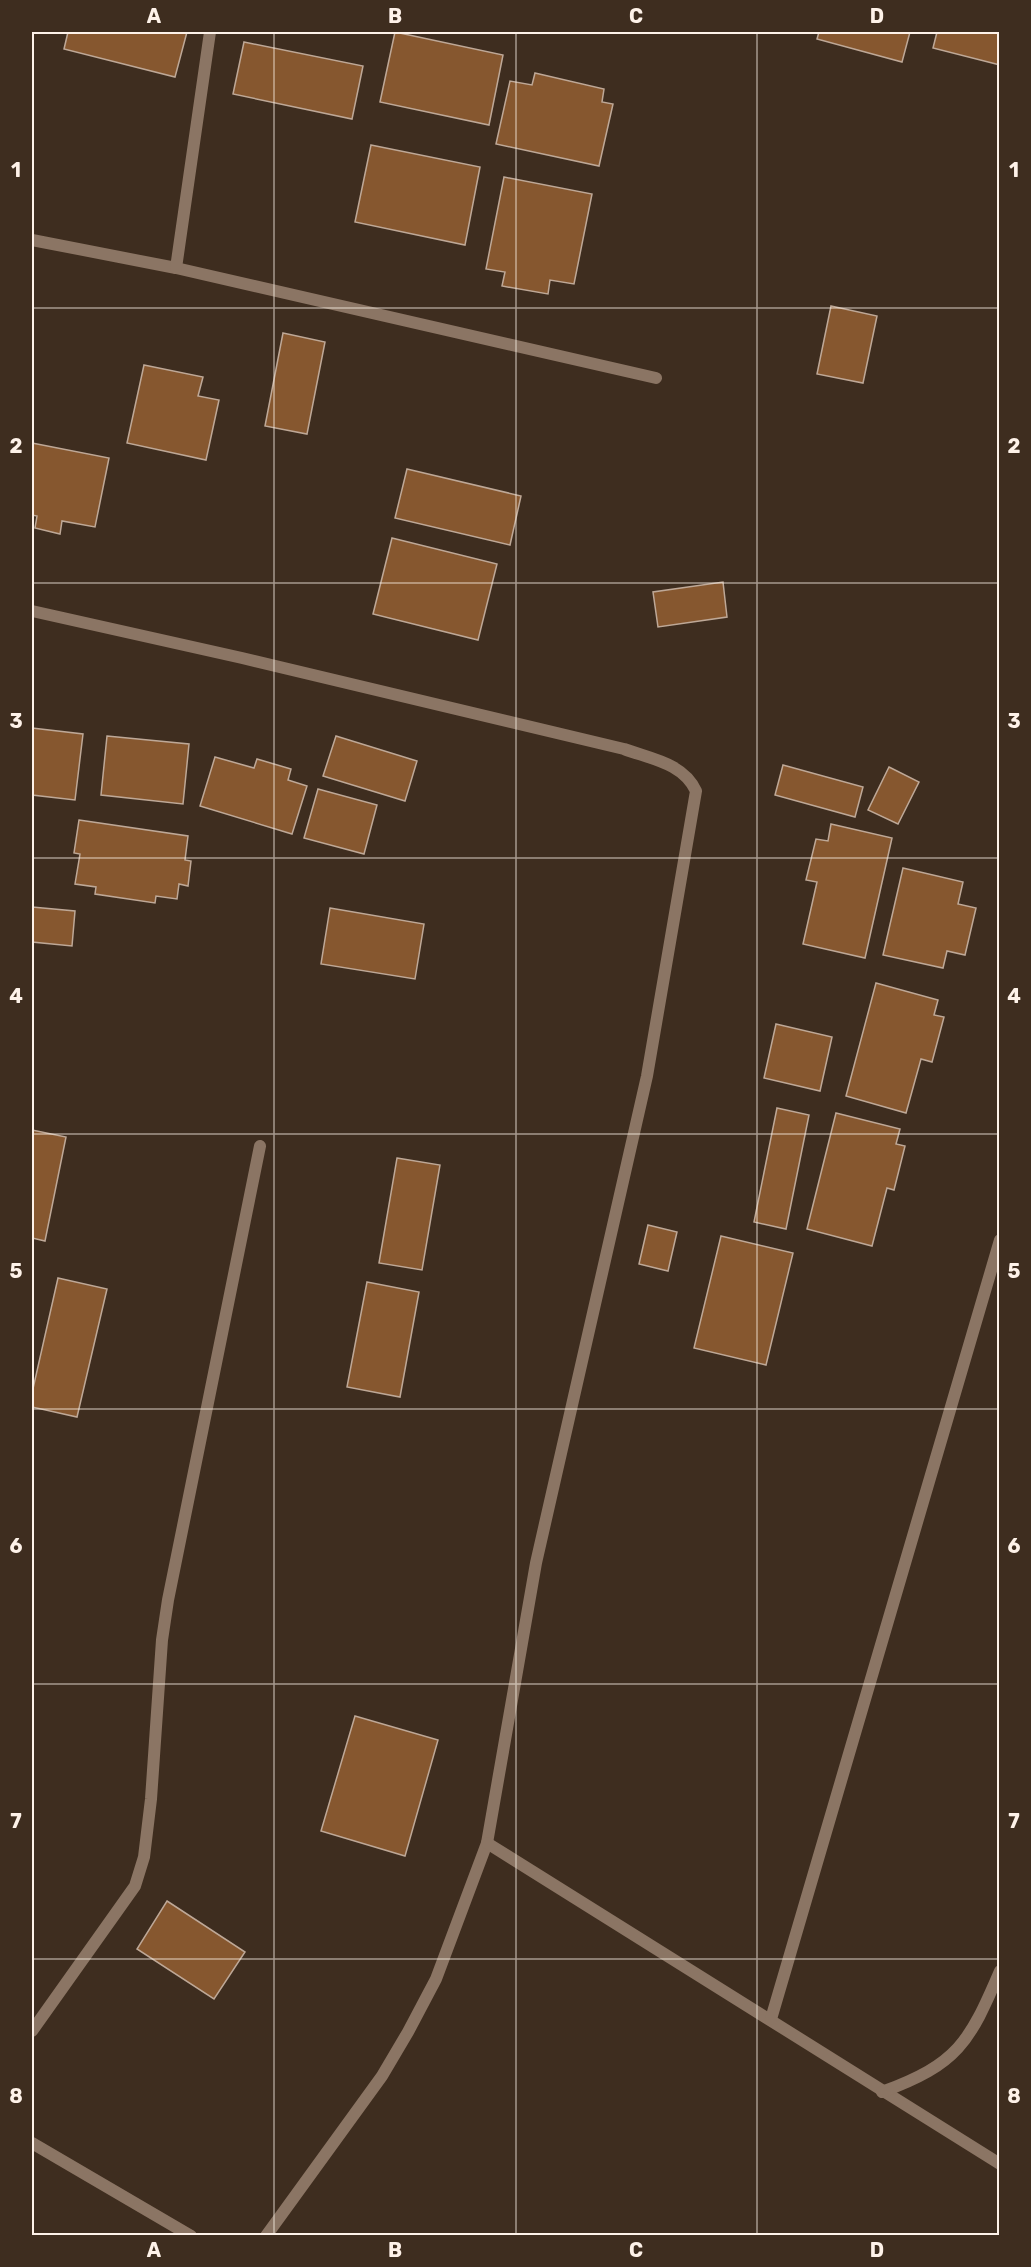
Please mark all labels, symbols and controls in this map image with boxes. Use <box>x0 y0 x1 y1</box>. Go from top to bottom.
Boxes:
text: A <box>147 4 162 28</box>
text: B <box>388 4 402 28</box>
text: C <box>629 4 643 28</box>
text: D <box>870 4 884 28</box>
text: 1 <box>11 158 21 182</box>
text: 1 <box>1009 158 1019 182</box>
text: 2 <box>10 434 23 458</box>
text: 2 <box>1008 434 1021 458</box>
text: 3 <box>9 709 23 733</box>
text: 3 <box>1007 709 1021 733</box>
text: 4 <box>9 984 23 1008</box>
text: 4 <box>1007 984 1021 1008</box>
text: 5 <box>10 1259 23 1283</box>
text: 5 <box>1008 1259 1021 1283</box>
text: 6 <box>9 1534 23 1558</box>
text: 6 <box>1007 1534 1021 1558</box>
text: 7 <box>10 1809 22 1833</box>
text: 7 <box>1008 1809 1020 1833</box>
text: 8 <box>9 2084 23 2108</box>
text: 8 <box>1007 2084 1021 2108</box>
text: A <box>147 2238 162 2262</box>
text: B <box>388 2238 402 2262</box>
text: C <box>629 2238 643 2262</box>
text: D <box>870 2238 884 2262</box>

